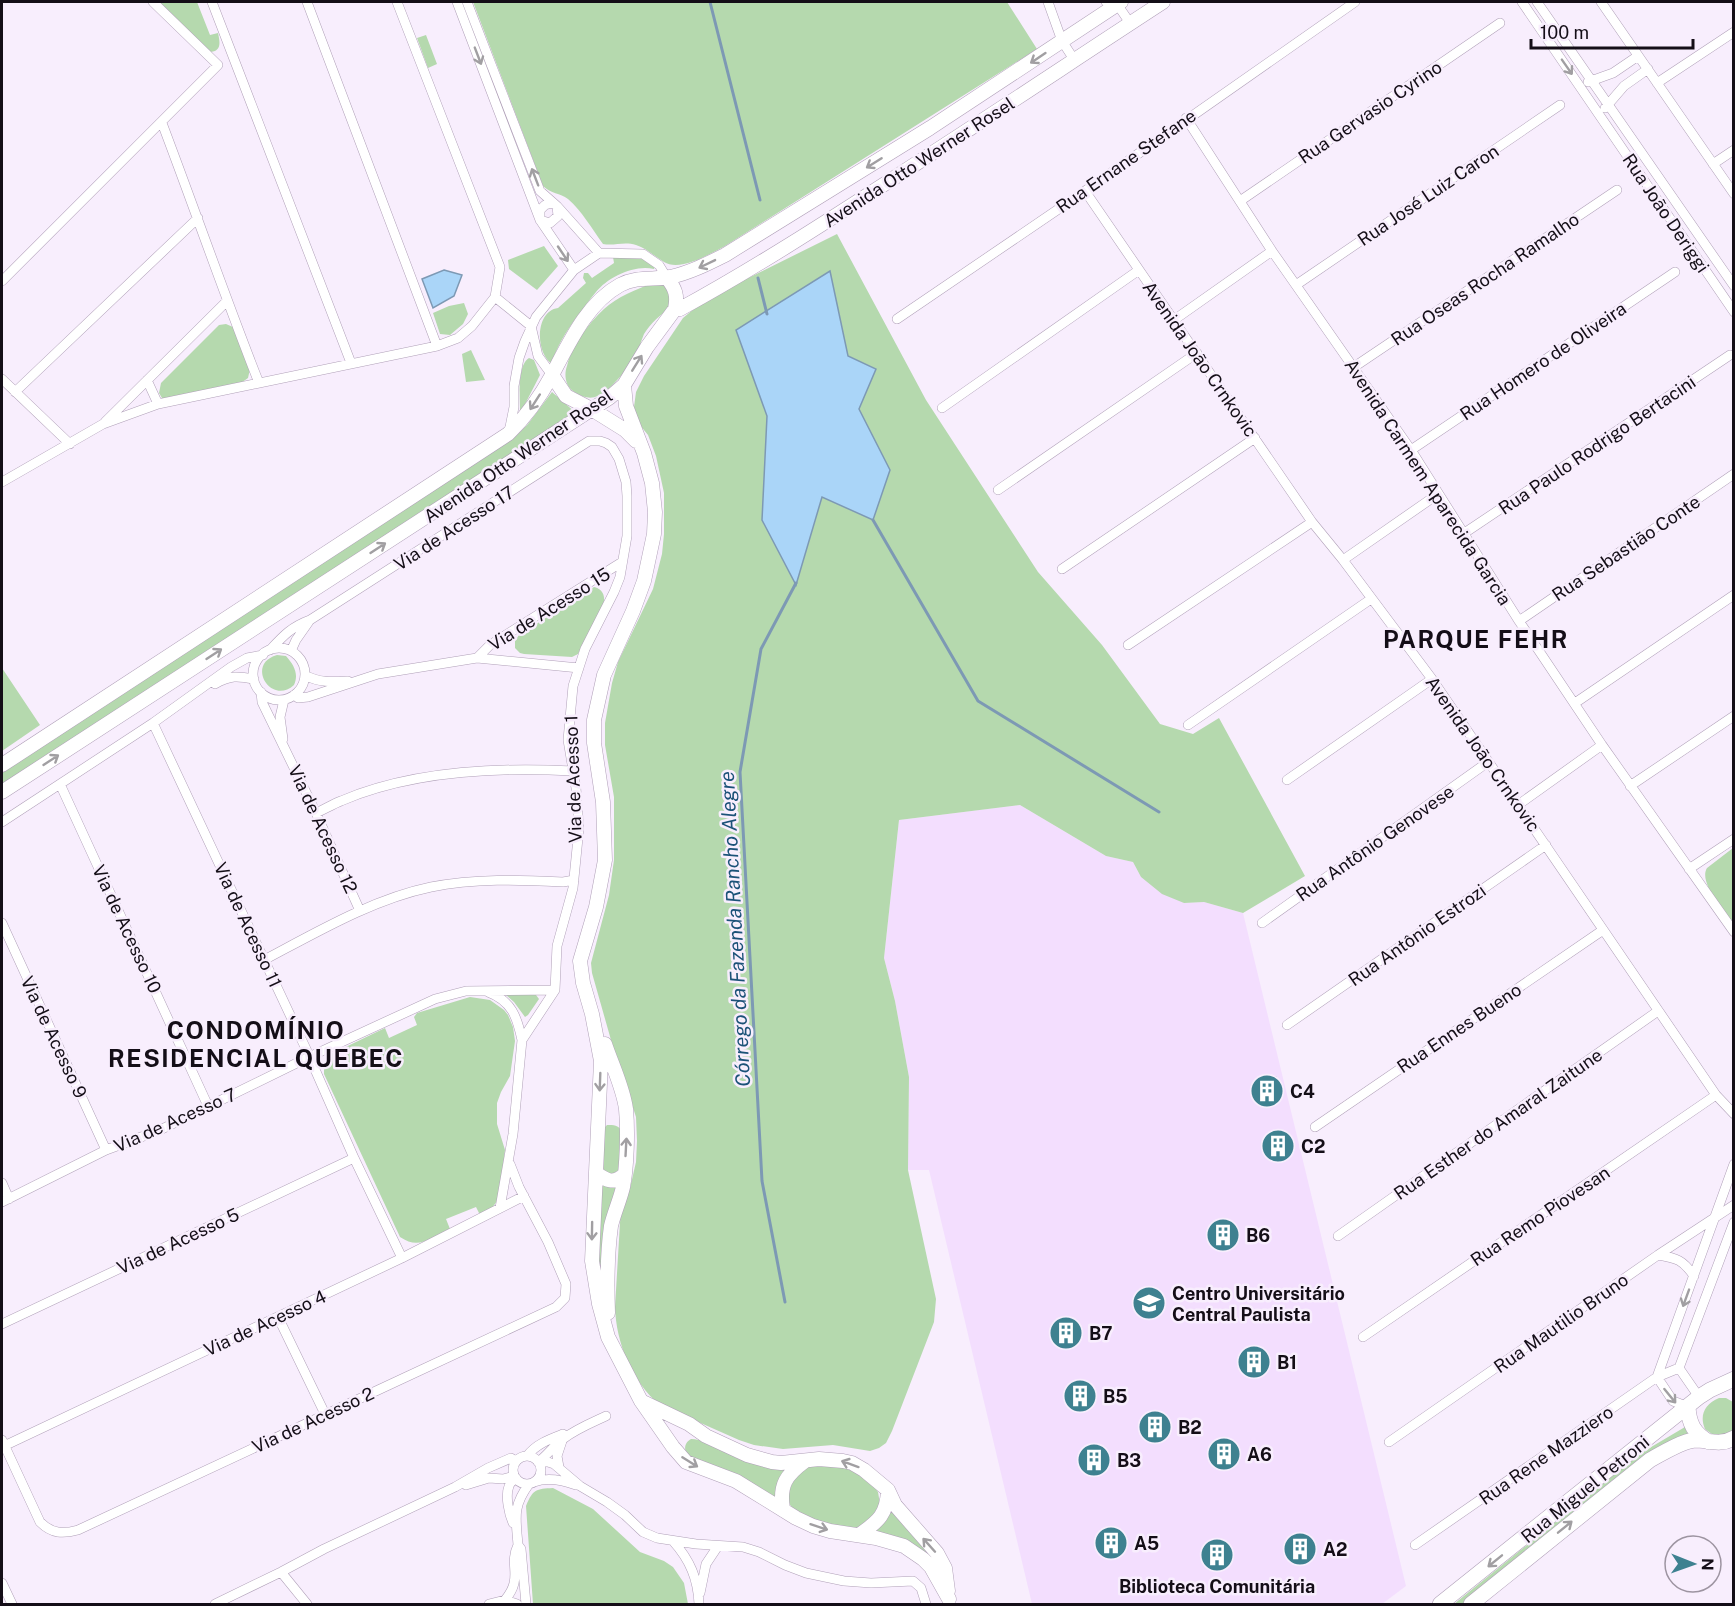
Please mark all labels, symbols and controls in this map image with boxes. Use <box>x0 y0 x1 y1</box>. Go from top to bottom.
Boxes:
scale bar <box>1531 12 1693 50</box>
text: 100 m <box>1540 22 1589 43</box>
one-way arrow <box>473 46 484 65</box>
one-way arrow <box>1030 52 1047 64</box>
street label: Rua Gervasio Cyrino <box>1294 56 1446 168</box>
one-way arrow <box>1561 58 1573 75</box>
street label: Avenida Otto Werner Rosel <box>820 92 1018 232</box>
street label: Rua Ernane Stefane <box>1052 105 1200 217</box>
street label: Rua José Luiz Caron <box>1353 140 1503 250</box>
street label: Rua João Deriggi <box>1618 149 1714 277</box>
one-way arrow <box>866 157 883 169</box>
one-way arrow <box>528 168 539 187</box>
street label: Rua Oseas Rocha Ramalho <box>1387 208 1583 350</box>
one-way arrow <box>557 245 569 261</box>
one-way arrow <box>698 258 716 270</box>
street label: Avenida João Crnkovic <box>1138 277 1262 441</box>
street label: Rua Homero de Oliveira <box>1456 298 1630 424</box>
one-way arrow <box>632 355 644 372</box>
street label: Avenida Carmem Aparecida Garcia <box>1340 355 1516 609</box>
street label: Rua Paulo Rodrigo Bertacini <box>1495 371 1699 519</box>
street label: Avenida Otto Werner Rosel <box>420 385 616 527</box>
one-way arrow <box>528 393 540 410</box>
street label: Via de Acesso 17 <box>390 481 518 575</box>
street label: Rua Sebastião Conte <box>1548 491 1704 605</box>
one-way arrow <box>369 542 386 554</box>
street label: Via de Acesso 15 <box>484 563 614 655</box>
district label: PARQUE FEHR <box>1383 625 1569 653</box>
one-way arrow <box>205 648 222 660</box>
street label: Avenida João Crnkovic <box>1421 672 1545 836</box>
street label: Via de Acesso 1 <box>560 715 586 843</box>
one-way arrow <box>42 754 59 767</box>
street label: Via de Acesso 12 <box>284 762 362 896</box>
water label: Córrego da Fazenda Rancho Alegre <box>715 771 755 1087</box>
street label: Rua Antônio Genovese <box>1292 781 1458 905</box>
street label: Via de Acesso 11 <box>210 859 286 991</box>
street label: Via de Acesso 10 <box>88 861 166 997</box>
street label: Rua Antônio Estrozi <box>1344 880 1490 990</box>
street label: Via de Acesso 9 <box>17 973 91 1101</box>
street label: Rua Ennes Bueno <box>1393 979 1525 1077</box>
district label: CONDOMÍNIO RESIDENCIAL QUEBEC <box>108 1016 404 1072</box>
street label: Rua Esther do Amaral Zaitune <box>1390 1044 1606 1204</box>
one-way arrow <box>594 1072 605 1092</box>
building icon: C4 <box>1249 1073 1285 1109</box>
place label: C4 <box>1290 1081 1315 1102</box>
street label: Via de Acesso 7 <box>111 1084 239 1156</box>
building icon: C2 <box>1260 1128 1296 1164</box>
place label: C2 <box>1301 1136 1325 1157</box>
one-way arrow <box>620 1137 631 1157</box>
street label: Rua Remo Piovesan <box>1466 1162 1614 1270</box>
street label: Via de Acesso 5 <box>114 1204 242 1278</box>
building icon: B6 <box>1205 1217 1241 1253</box>
one-way arrow <box>587 1221 598 1241</box>
place label: B6 <box>1246 1225 1270 1246</box>
street label: Rua Mautilio Bruno <box>1490 1269 1632 1377</box>
place label: Centro Universitário Central Paulista <box>1172 1283 1345 1325</box>
school or university icon: Centro Universitário Central Paulista <box>1131 1285 1167 1321</box>
street label: Via de Acesso 4 <box>201 1286 329 1360</box>
one-way arrow <box>1679 1288 1690 1307</box>
building icon: B7 <box>1048 1315 1084 1351</box>
place label: B7 <box>1089 1323 1113 1344</box>
building icon: B1 <box>1236 1344 1272 1380</box>
place label: B1 <box>1277 1352 1297 1373</box>
building icon: B5 <box>1062 1378 1098 1414</box>
street label: Via de Acesso 2 <box>249 1383 377 1457</box>
place label: B5 <box>1103 1386 1127 1407</box>
one-way arrow <box>1664 1388 1677 1404</box>
street label: Rua Rene Mazziero <box>1475 1401 1617 1509</box>
building icon: B2 <box>1137 1409 1173 1445</box>
place label: B2 <box>1178 1417 1202 1438</box>
street label: Rua Miguel Petroni <box>1517 1431 1653 1547</box>
building icon: A6 <box>1206 1436 1242 1472</box>
building icon: B3 <box>1076 1442 1112 1478</box>
place label: A6 <box>1247 1444 1272 1465</box>
place label: B3 <box>1117 1450 1141 1471</box>
one-way arrow <box>682 1456 699 1469</box>
one-way arrow <box>842 1458 860 1469</box>
one-way arrow <box>1557 1521 1573 1534</box>
one-way arrow <box>809 1523 828 1534</box>
building icon: A5 <box>1093 1525 1129 1561</box>
building icon: A2 <box>1282 1531 1318 1567</box>
place label: A5 <box>1134 1533 1159 1554</box>
north arrow <box>1663 1534 1723 1594</box>
building icon: Biblioteca Comunitária <box>1199 1537 1235 1573</box>
one-way arrow <box>922 1538 936 1553</box>
place label: A2 <box>1323 1539 1348 1560</box>
one-way arrow <box>1488 1554 1503 1568</box>
text: N <box>1698 1558 1717 1571</box>
place label: Biblioteca Comunitária <box>1119 1576 1315 1597</box>

